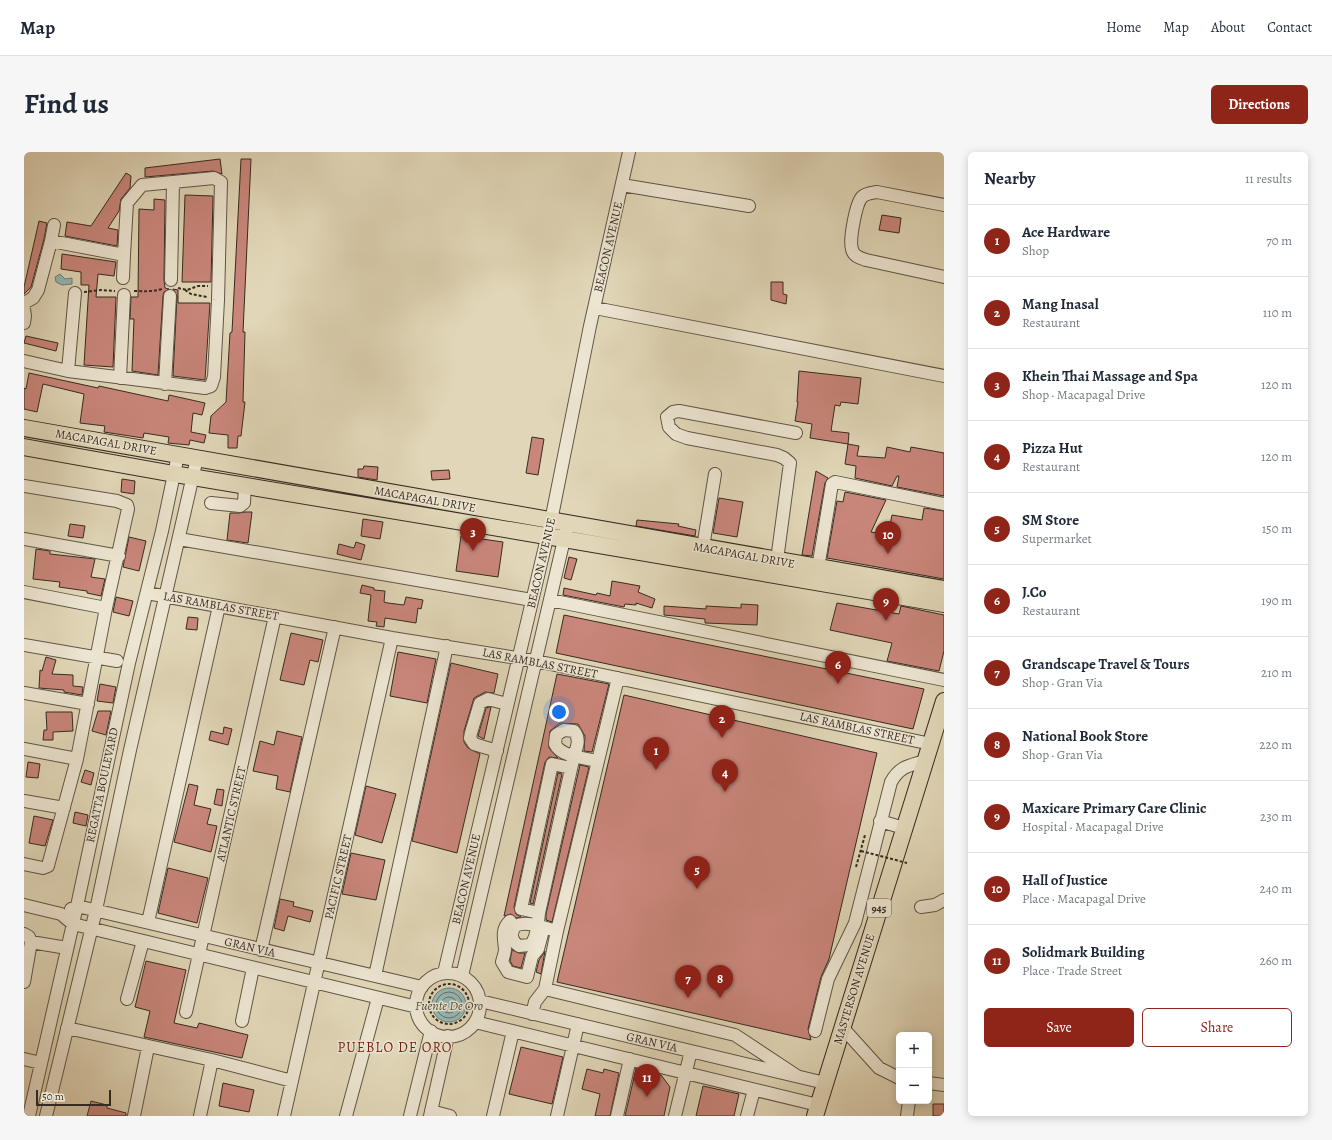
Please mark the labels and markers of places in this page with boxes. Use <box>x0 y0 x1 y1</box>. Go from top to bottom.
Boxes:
pin: 3 <box>460 518 486 551</box>
pin: 10 <box>875 521 901 554</box>
pin: 9 <box>873 588 899 621</box>
pin: 6 <box>825 651 851 684</box>
pin: 2 <box>709 705 735 738</box>
pin: 1 <box>643 737 669 770</box>
pin: 4 <box>712 759 738 792</box>
pin: 5 <box>684 856 710 889</box>
pin: 7 <box>675 965 701 998</box>
pin: 8 <box>707 965 733 998</box>
pin: 11 <box>634 1064 660 1097</box>

